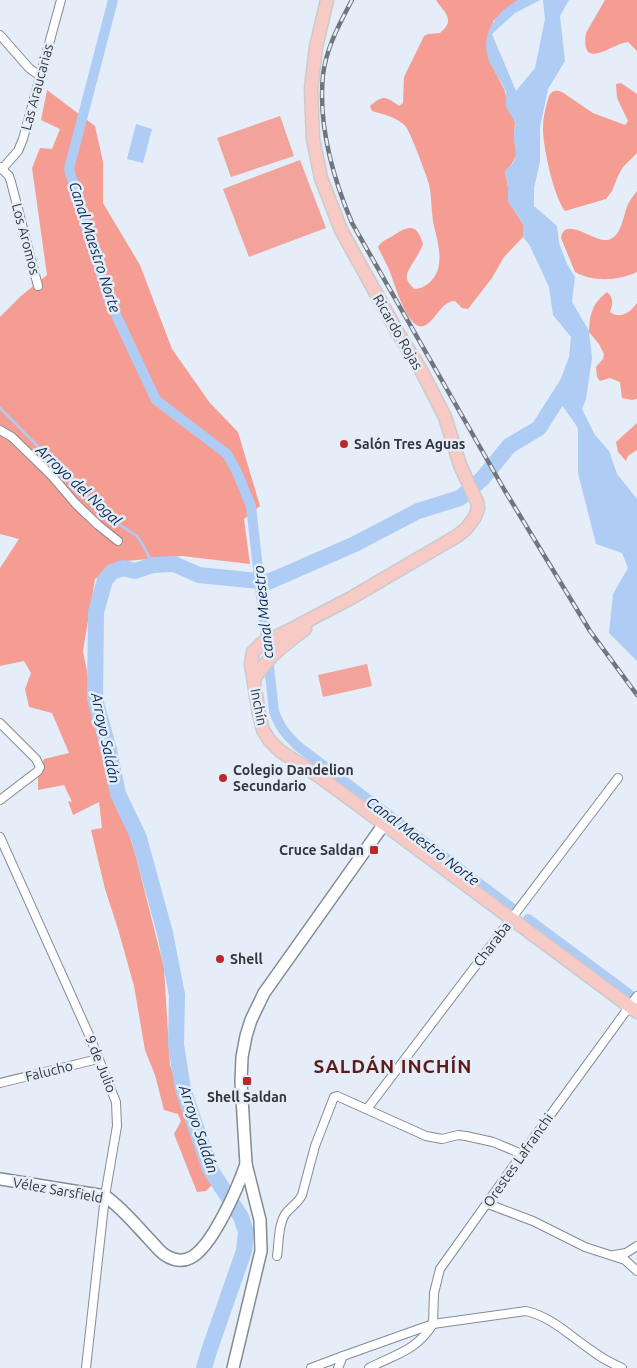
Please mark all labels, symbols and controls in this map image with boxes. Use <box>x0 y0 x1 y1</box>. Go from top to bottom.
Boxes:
street label: Las Araucarias <box>18 42 56 132</box>
water label: Canal Maestro Norte <box>66 179 124 315</box>
street label: Los Aromos <box>9 201 43 277</box>
street label: Ricardo Rojas <box>370 292 426 372</box>
place label: Salón Tres Aguas <box>354 436 466 452</box>
marker: Salón Tres Aguas <box>338 438 350 450</box>
water label: Arroyo del Nogal <box>32 440 126 529</box>
water label: canal Maestro <box>250 565 276 659</box>
street label: Inchín <box>248 687 270 727</box>
water label: Arroyo Saldán <box>88 690 124 785</box>
place label: Colegio Dandelion Secundario <box>233 762 354 794</box>
marker: Colegio Dandelion Secundario <box>217 772 229 784</box>
water label: Canal Maestro Norte <box>363 793 483 889</box>
place label: Cruce Saldan <box>279 842 364 858</box>
marker: Cruce Saldan <box>368 844 380 856</box>
street label: Charaba <box>470 919 514 969</box>
place label: Shell <box>230 951 263 967</box>
marker: Shell <box>214 953 226 965</box>
street label: 9 de Julio <box>82 1033 120 1095</box>
district label: SALDÁN INCHÍN <box>314 1055 472 1077</box>
street label: Falucho <box>24 1057 74 1085</box>
marker: Shell Saldan <box>241 1075 253 1087</box>
water label: Arroyo Saldán <box>176 1082 222 1175</box>
place label: Shell Saldan <box>207 1089 287 1105</box>
street label: Orestes Lafranchi <box>480 1110 556 1210</box>
street label: Vélez Sarsfield <box>12 1174 104 1206</box>

